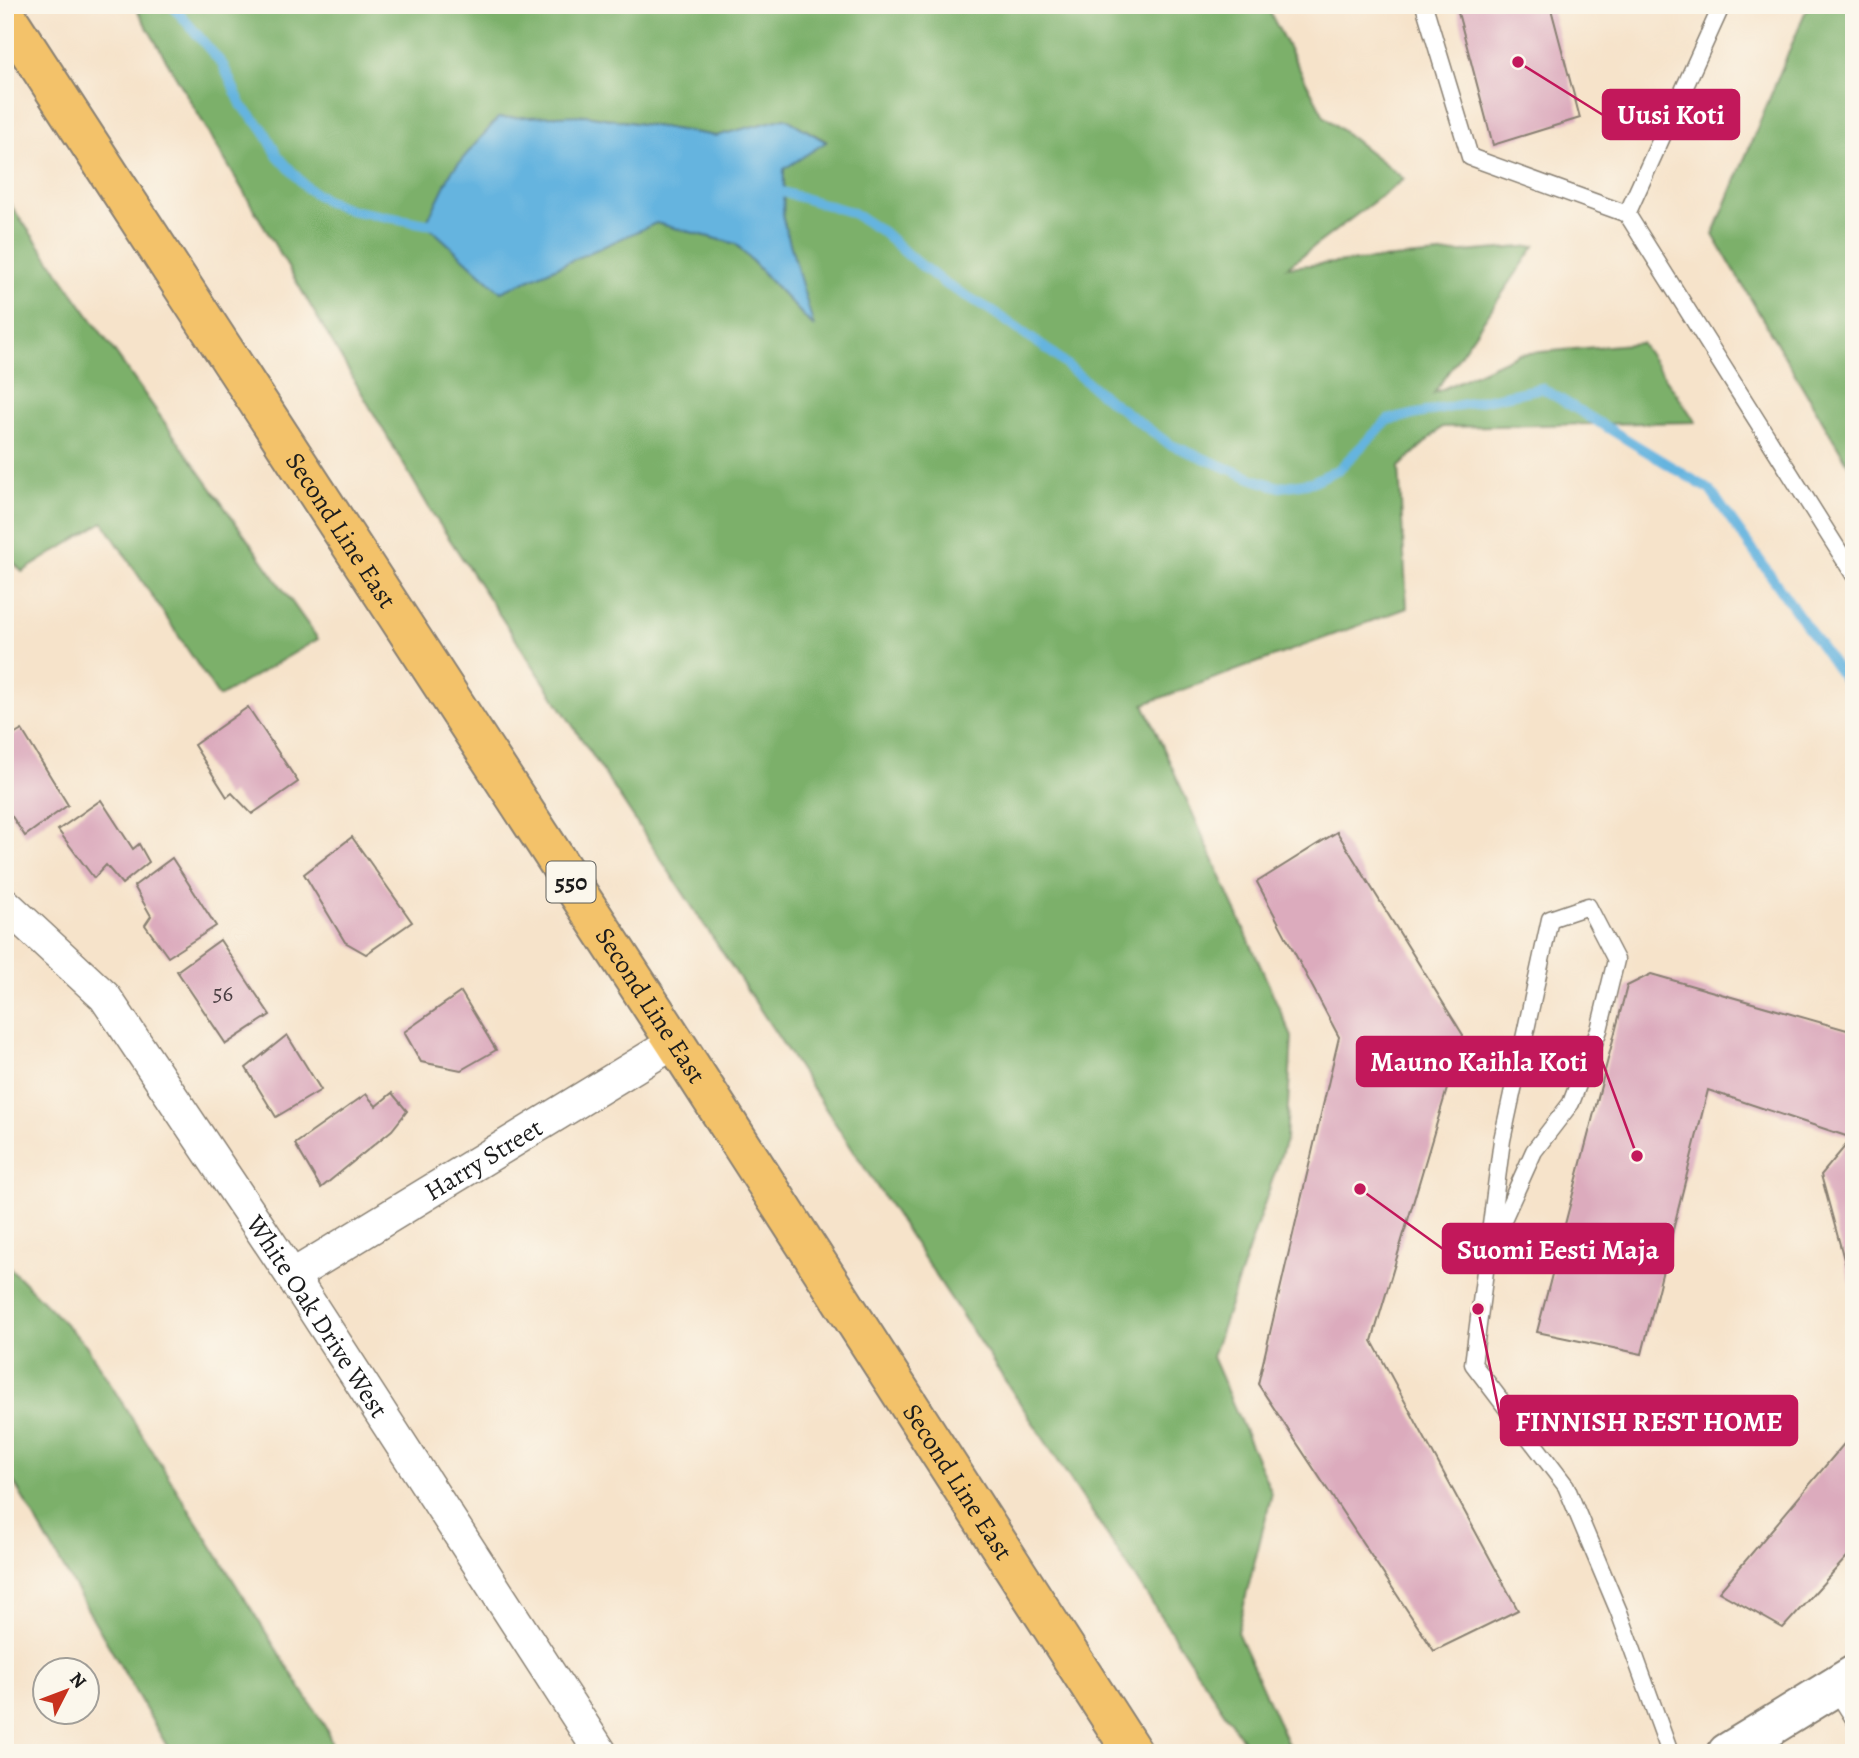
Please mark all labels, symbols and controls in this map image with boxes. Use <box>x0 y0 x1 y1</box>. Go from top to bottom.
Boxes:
callout: Uusi Koti <box>1603 90 1739 139</box>
text: Uusi Koti <box>1617 96 1725 134</box>
street label: Second Line East <box>278 445 405 615</box>
road number: 550 <box>546 862 596 902</box>
street label: Second Line East <box>587 920 715 1090</box>
house number: 56 <box>213 978 233 1009</box>
callout: Mauno Kaihla Koti <box>1357 1037 1602 1086</box>
text: Mauno Kaihla Koti <box>1370 1043 1588 1081</box>
street label: Harry Street <box>418 1110 549 1209</box>
street label: White Oak Drive West <box>238 1207 397 1425</box>
callout: Suomi Eesti Maja <box>1443 1224 1673 1273</box>
text: Suomi Eesti Maja <box>1457 1231 1660 1269</box>
callout: FINNISH REST HOME <box>1501 1396 1797 1445</box>
street label: Second Line East <box>895 1397 1022 1567</box>
text: FINNISH REST HOME <box>1515 1403 1783 1441</box>
north arrow <box>32 1656 102 1726</box>
text: N <box>64 1666 92 1694</box>

